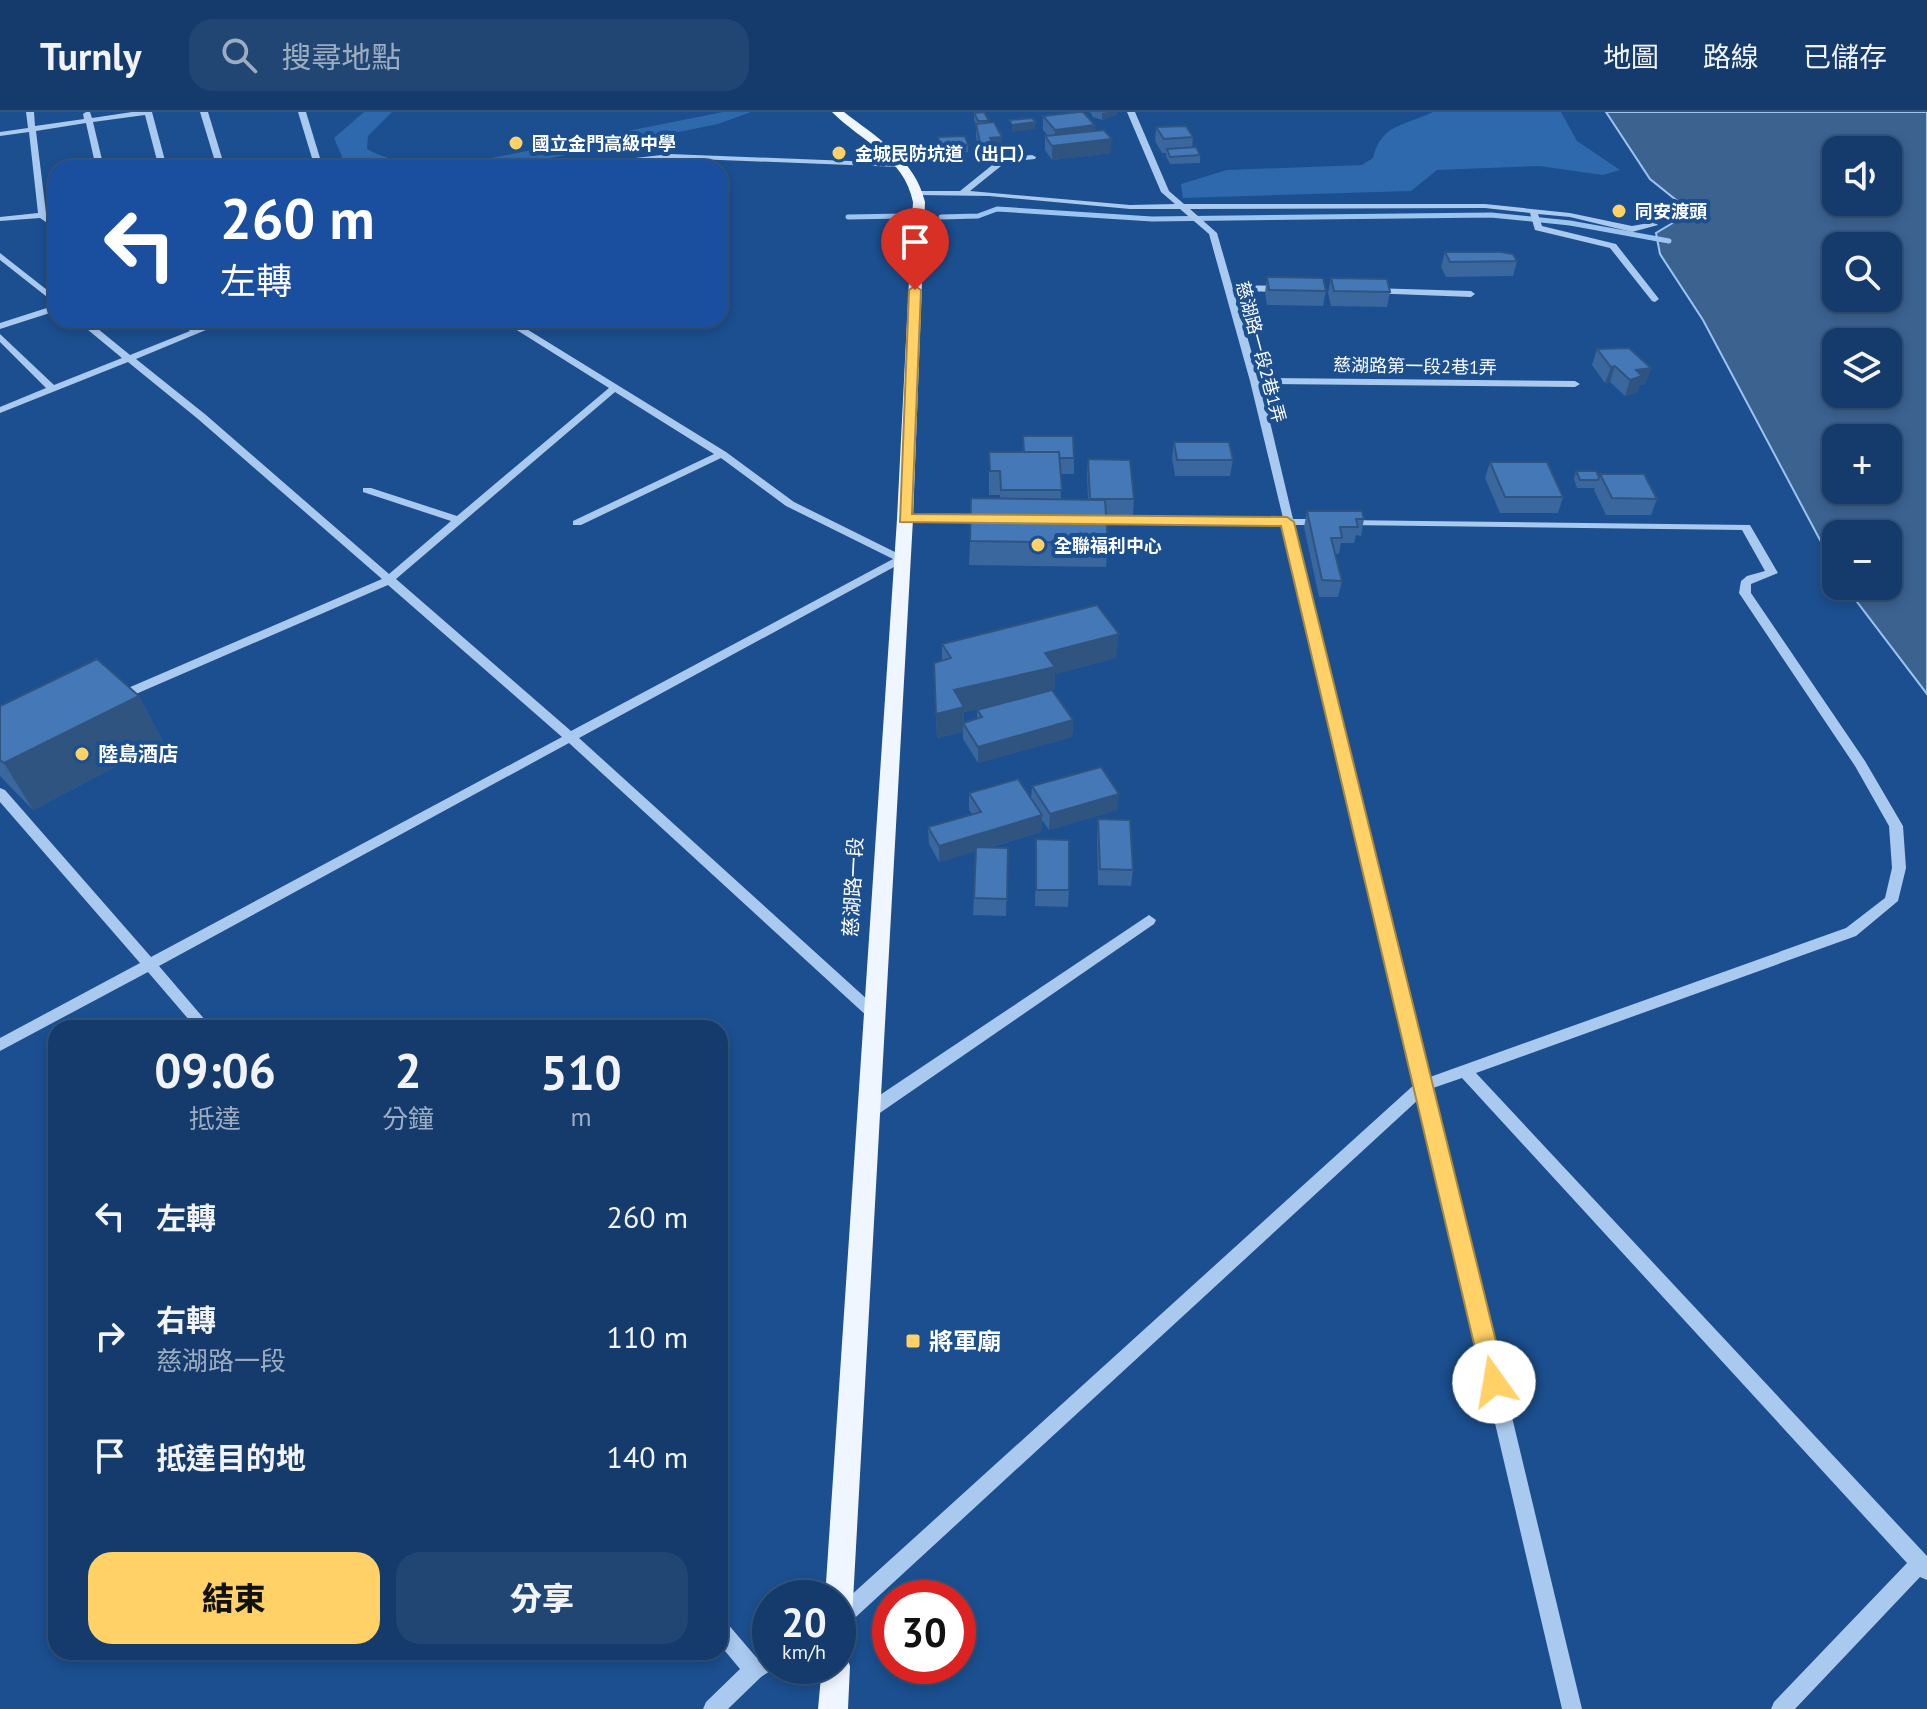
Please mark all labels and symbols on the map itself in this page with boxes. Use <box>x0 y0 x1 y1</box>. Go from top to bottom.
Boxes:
place label: 國立金門高級中學 <box>532 132 676 155</box>
marker: 國立金門高級中學 <box>507 134 525 152</box>
place label: 金城民防坑道（出口） <box>855 142 1035 165</box>
marker: 金城民防坑道（出口） <box>830 144 848 162</box>
place label: 同安渡頭 <box>1635 200 1707 223</box>
marker: 同安渡頭 <box>1610 202 1628 220</box>
pin <box>881 208 949 290</box>
street label: 慈湖路一段2巷1弄 <box>1231 279 1291 425</box>
street label: 慈湖路第一段2巷1弄 <box>1333 353 1497 379</box>
place label: 全聯福利中心 <box>1054 534 1162 557</box>
marker: 全聯福利中心 <box>1029 536 1047 554</box>
place label: 陸島酒店 <box>98 741 178 767</box>
marker: 陸島酒店 <box>73 745 91 763</box>
street label: 慈湖路一段 <box>837 836 869 938</box>
place label: 將軍廟 <box>929 1326 1001 1357</box>
marker: 將軍廟 <box>904 1332 922 1350</box>
position arrow <box>1452 1340 1536 1424</box>
speed limit sign: 30 <box>872 1580 976 1684</box>

